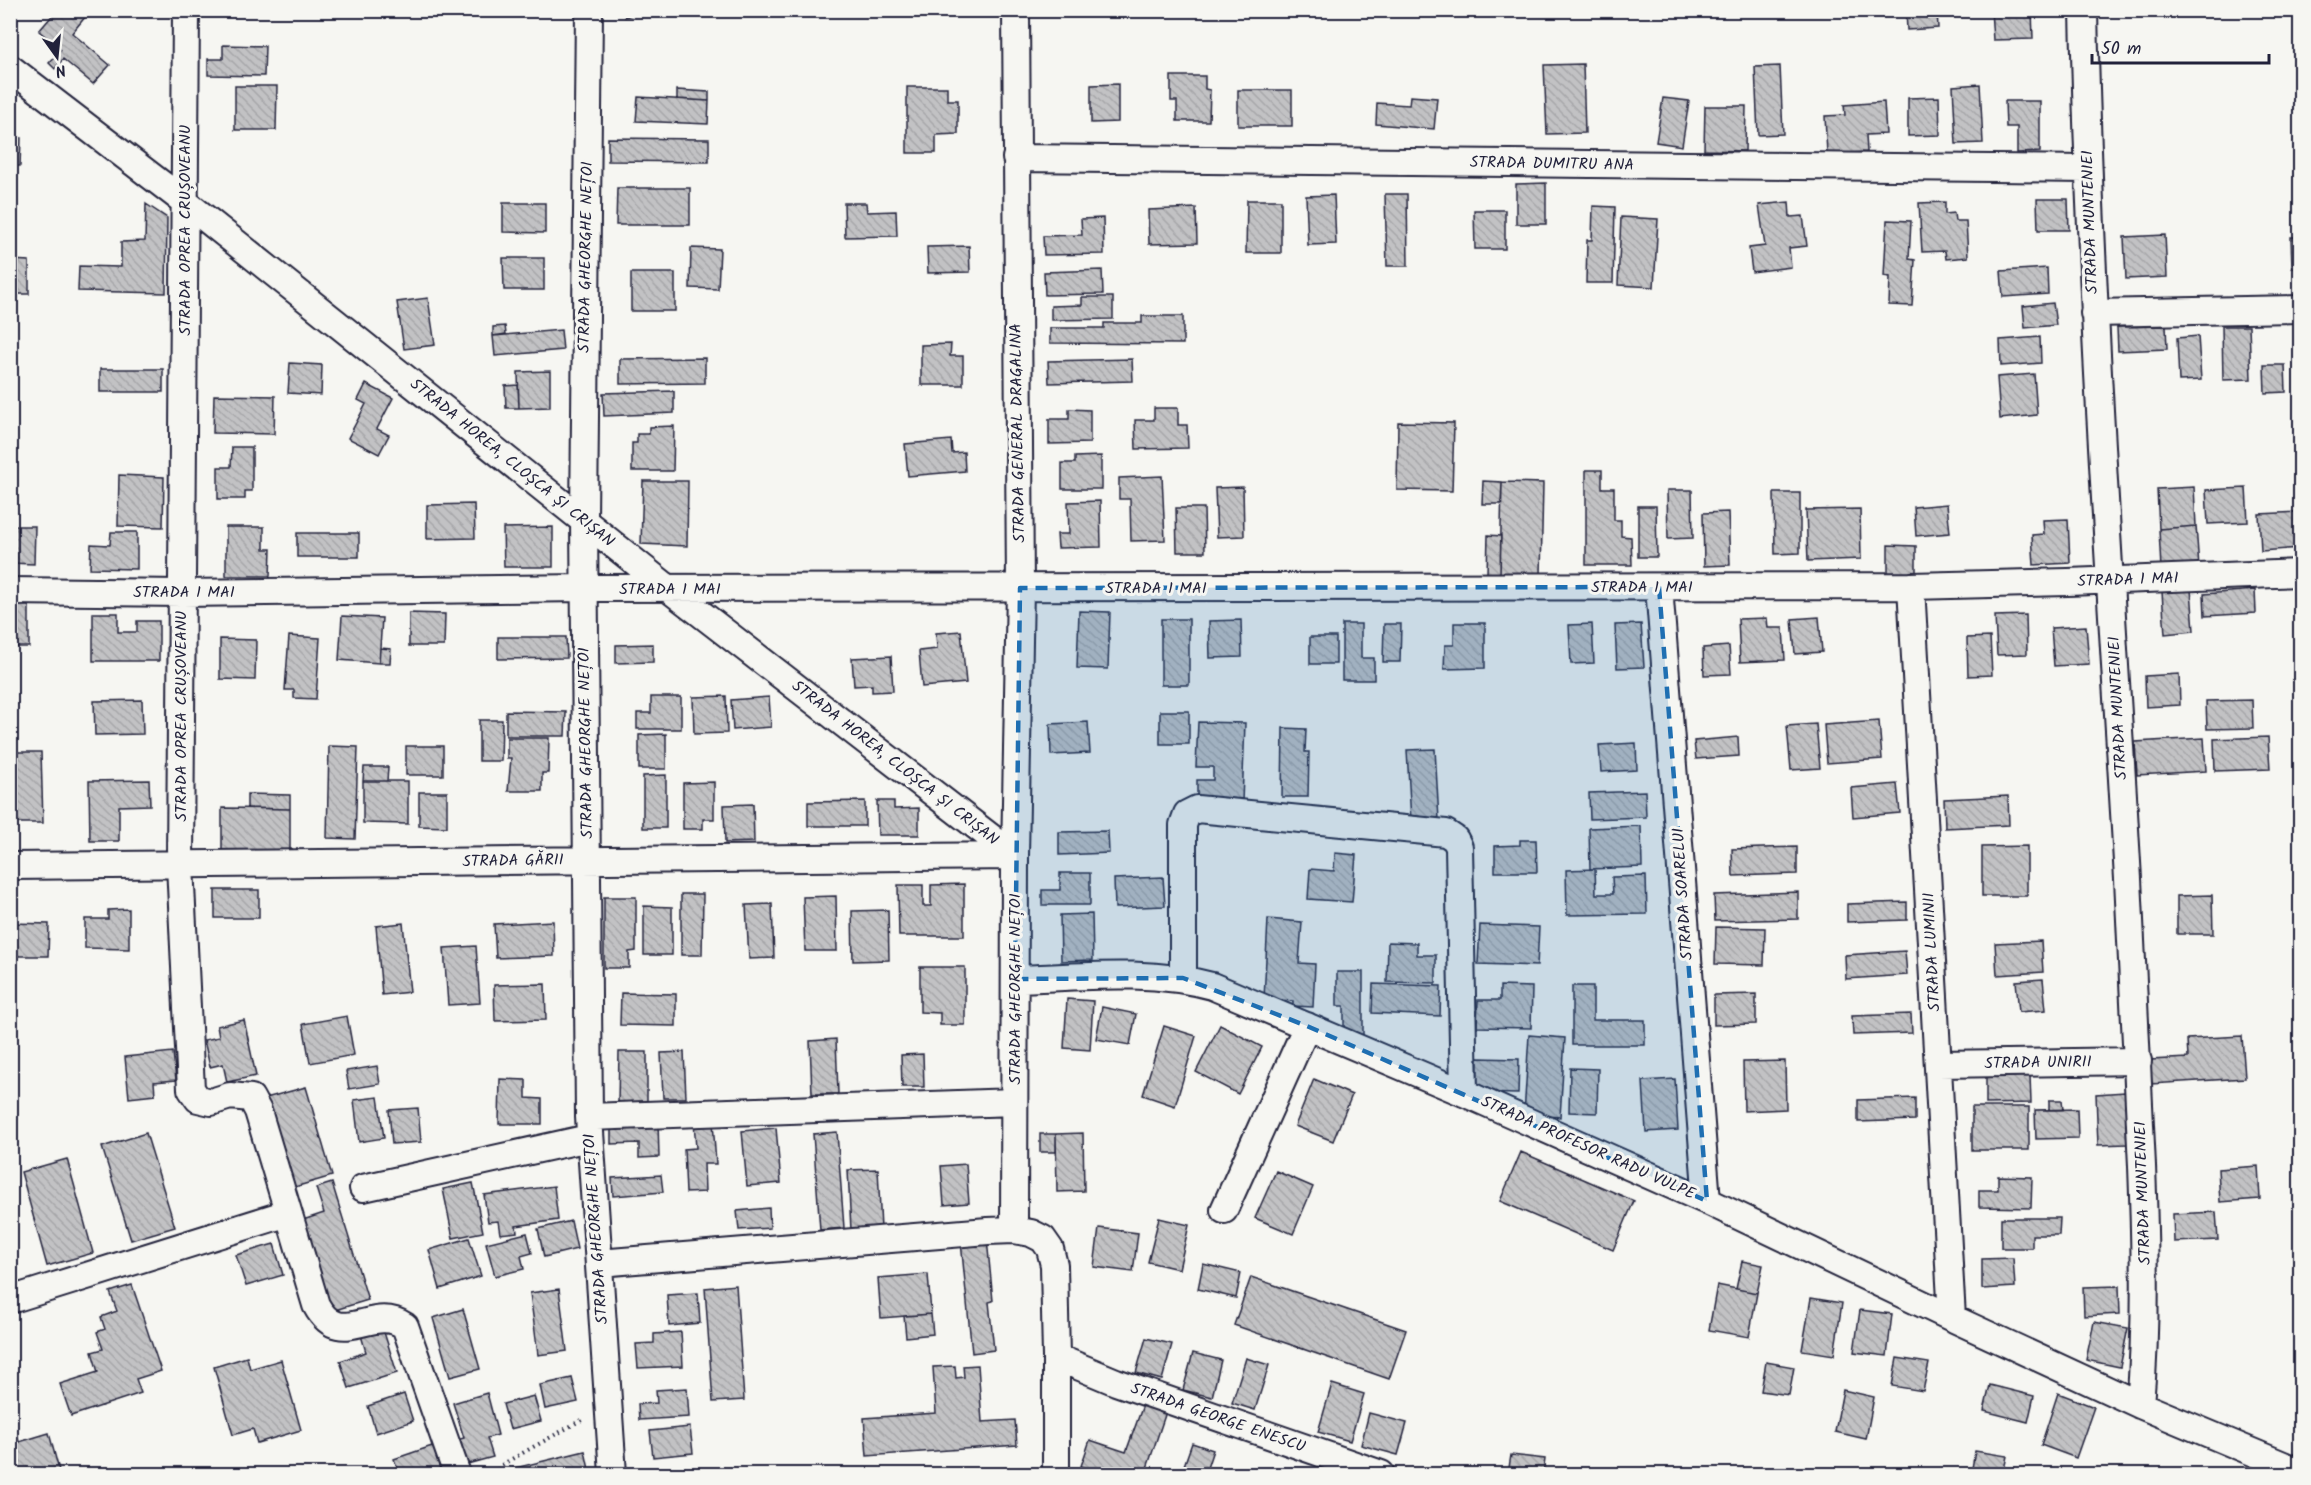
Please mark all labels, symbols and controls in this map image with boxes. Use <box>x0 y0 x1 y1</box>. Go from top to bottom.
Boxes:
north arrow <box>27 27 87 87</box>
scale bar <box>2092 27 2269 65</box>
text: 50 m <box>2101 35 2141 64</box>
text: N <box>52 57 69 83</box>
street label: STRADA OPREA CRUȘOVEANU <box>173 124 198 335</box>
street label: STRADA DUMITRU ANA <box>1470 150 1635 178</box>
street label: STRADA MUNTENIEI <box>2075 150 2105 294</box>
street label: STRADA GHEORGHE NEȚOI <box>572 161 600 353</box>
street label: STRADA GENERAL DRAGALINA <box>1004 323 1032 543</box>
street label: STRADA HOREA, CLOȘCA ȘI CRIȘAN <box>404 372 620 554</box>
street label: STRADA 1 MAI <box>2077 566 2179 594</box>
street label: STRADA 1 MAI <box>1591 575 1693 600</box>
street label: STRADA 1 MAI <box>1105 576 1207 601</box>
street label: STRADA 1 MAI <box>619 577 721 602</box>
street label: STRADA 1 MAI <box>133 580 235 605</box>
street label: STRADA OPREA CRUȘOVEANU <box>169 610 194 821</box>
street label: STRADA MUNTENIEI <box>2102 636 2134 780</box>
street label: STRADA GHEORGHE NEȚOI <box>572 647 600 839</box>
street label: STRADA HOREA, CLOȘCA ȘI CRIȘAN <box>786 674 1004 852</box>
street label: STRADA SOARELUI <box>1666 827 1700 961</box>
street label: STRADA GĂRII <box>462 848 564 874</box>
street label: STRADA LUMINII <box>1916 892 1948 1012</box>
street label: STRADA GHEORGHE NEȚOI <box>1003 893 1028 1085</box>
street label: STRADA UNIRII <box>1984 1050 2092 1076</box>
street label: STRADA PROFESOR RADU VULPE <box>1477 1089 1700 1207</box>
street label: STRADA MUNTENIEI <box>2128 1121 2158 1265</box>
street label: STRADA GHEORGHE NEȚOI <box>577 1133 615 1325</box>
street label: STRADA GEORGE ENESCU <box>1127 1376 1309 1460</box>

